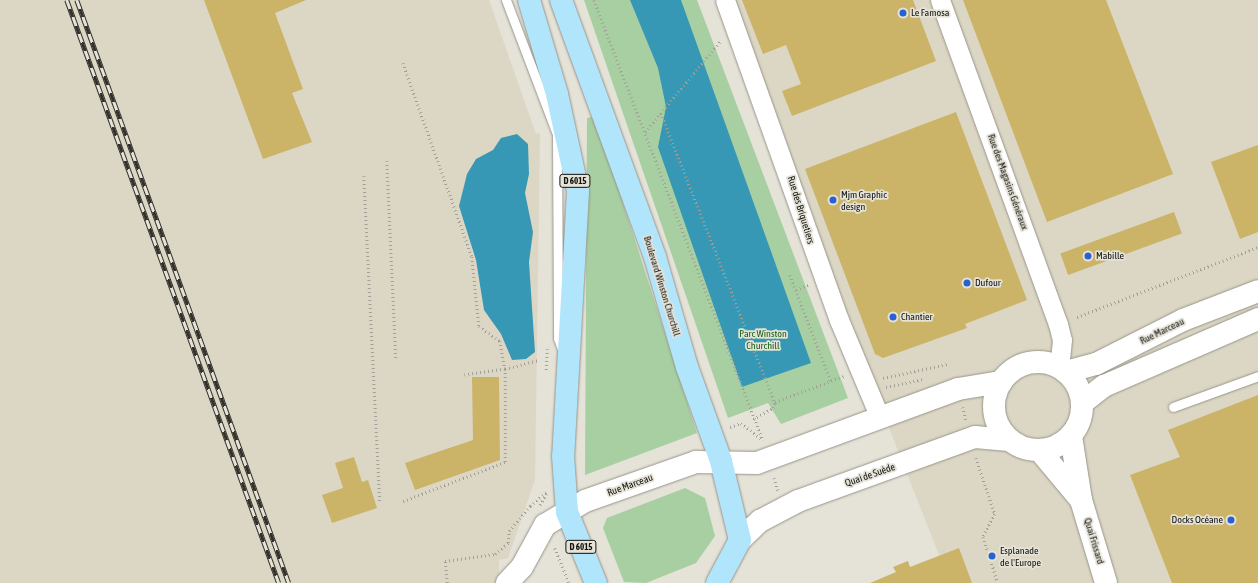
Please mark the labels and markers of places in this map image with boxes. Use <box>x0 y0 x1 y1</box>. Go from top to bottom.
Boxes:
place label: Le Famosa <box>911 7 949 19</box>
marker: Le Famosa <box>898 8 908 18</box>
place label: Mjm Graphic design <box>841 188 887 212</box>
marker: Mjm Graphic design <box>828 195 838 205</box>
place label: Mabille <box>1096 250 1124 262</box>
marker: Mabille <box>1083 251 1093 261</box>
place label: Dufour <box>975 277 1001 289</box>
marker: Dufour <box>962 278 972 288</box>
place label: Chantier <box>901 311 933 323</box>
marker: Chantier <box>888 312 898 322</box>
place label: Docks Océane <box>1172 514 1223 526</box>
marker: Docks Océane <box>1226 515 1236 525</box>
place label: Esplanade de l'Europe <box>1000 544 1041 568</box>
marker: Esplanade de l'Europe <box>987 551 997 561</box>

